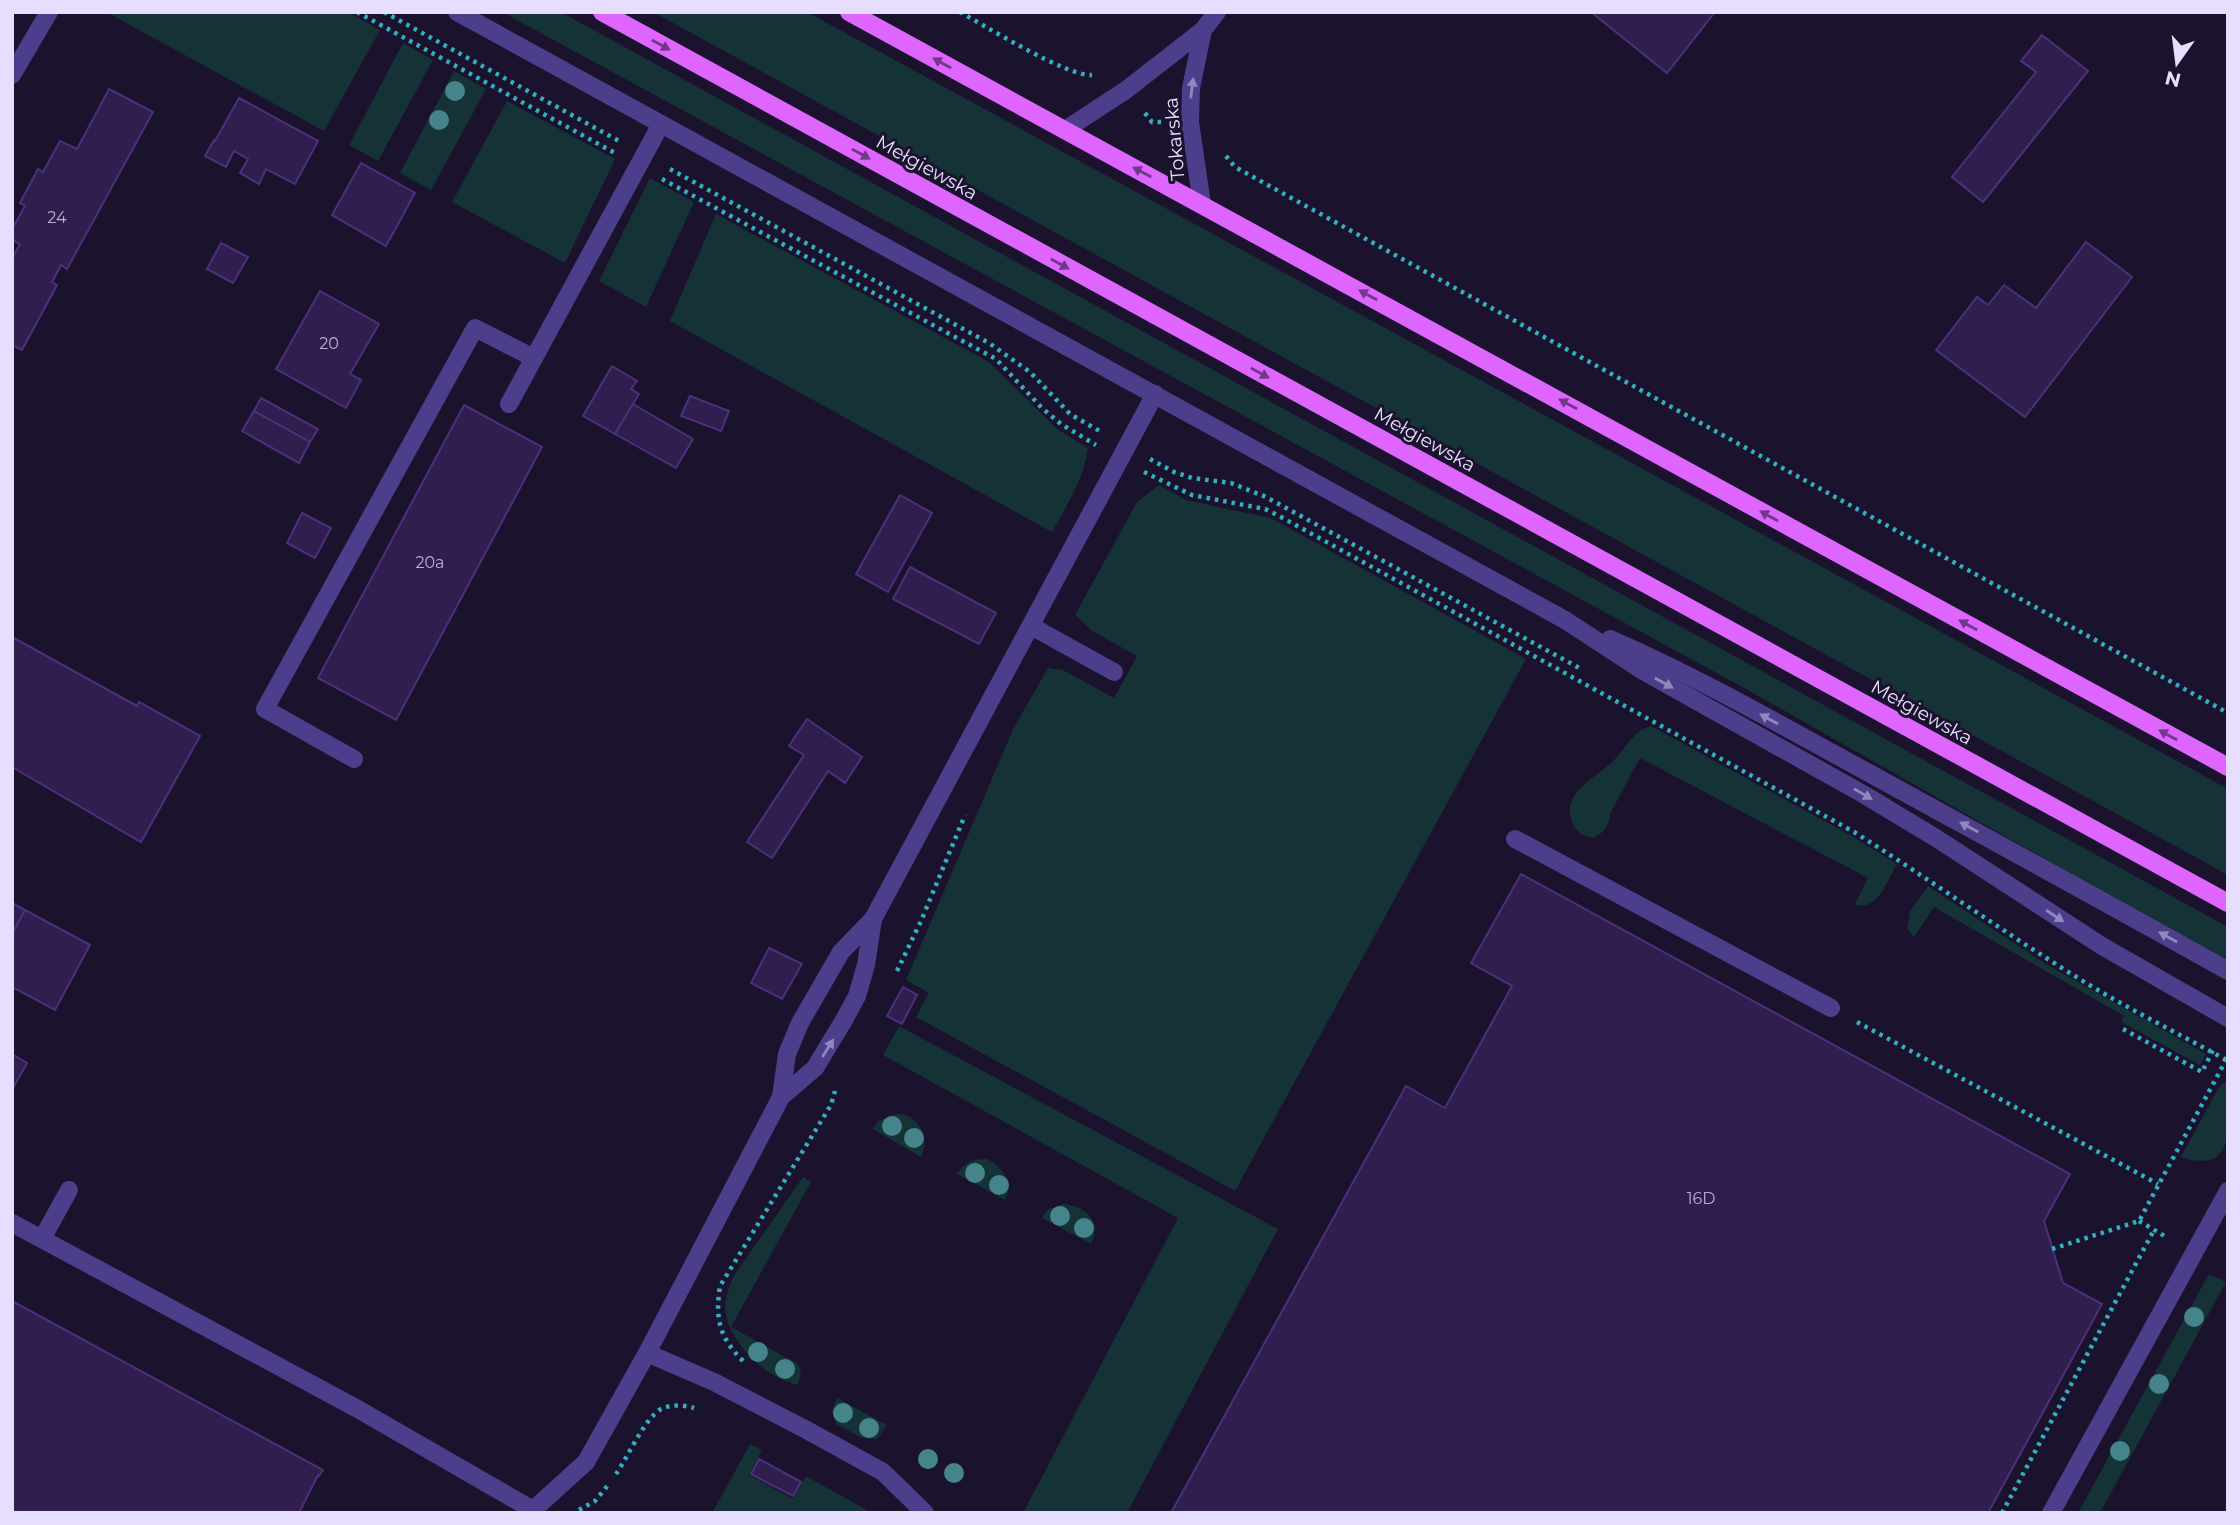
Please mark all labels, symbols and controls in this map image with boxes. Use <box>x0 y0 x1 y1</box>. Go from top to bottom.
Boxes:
north arrow <box>2142 28 2212 98</box>
one-way arrow <box>652 39 671 51</box>
one-way arrow <box>932 57 951 69</box>
text: N <box>2163 66 2183 92</box>
one-way arrow <box>1187 76 1198 98</box>
street label: Tokarska <box>1159 96 1190 181</box>
street label: Mełgiewska <box>872 130 982 205</box>
one-way arrow <box>851 148 871 160</box>
one-way arrow <box>1131 166 1151 178</box>
house number: 24 <box>47 208 67 227</box>
one-way arrow <box>1051 258 1070 270</box>
one-way arrow <box>1358 289 1378 301</box>
house number: 20 <box>319 334 339 353</box>
one-way arrow <box>1250 367 1270 379</box>
one-way arrow <box>1558 398 1577 410</box>
street label: Mełgiewska <box>1370 402 1480 477</box>
one-way arrow <box>1759 510 1779 522</box>
house number: 20a <box>415 553 445 572</box>
one-way arrow <box>1959 619 1978 631</box>
street label: Mełgiewska <box>1867 675 1977 750</box>
one-way arrow <box>1655 677 1674 689</box>
one-way arrow <box>1759 713 1779 725</box>
one-way arrow <box>2158 729 2178 740</box>
one-way arrow <box>1853 788 1872 800</box>
one-way arrow <box>1959 821 1979 833</box>
one-way arrow <box>2045 909 2065 922</box>
one-way arrow <box>2158 931 2178 943</box>
one-way arrow <box>822 1039 835 1058</box>
house number: 16D <box>1687 1189 1715 1208</box>

